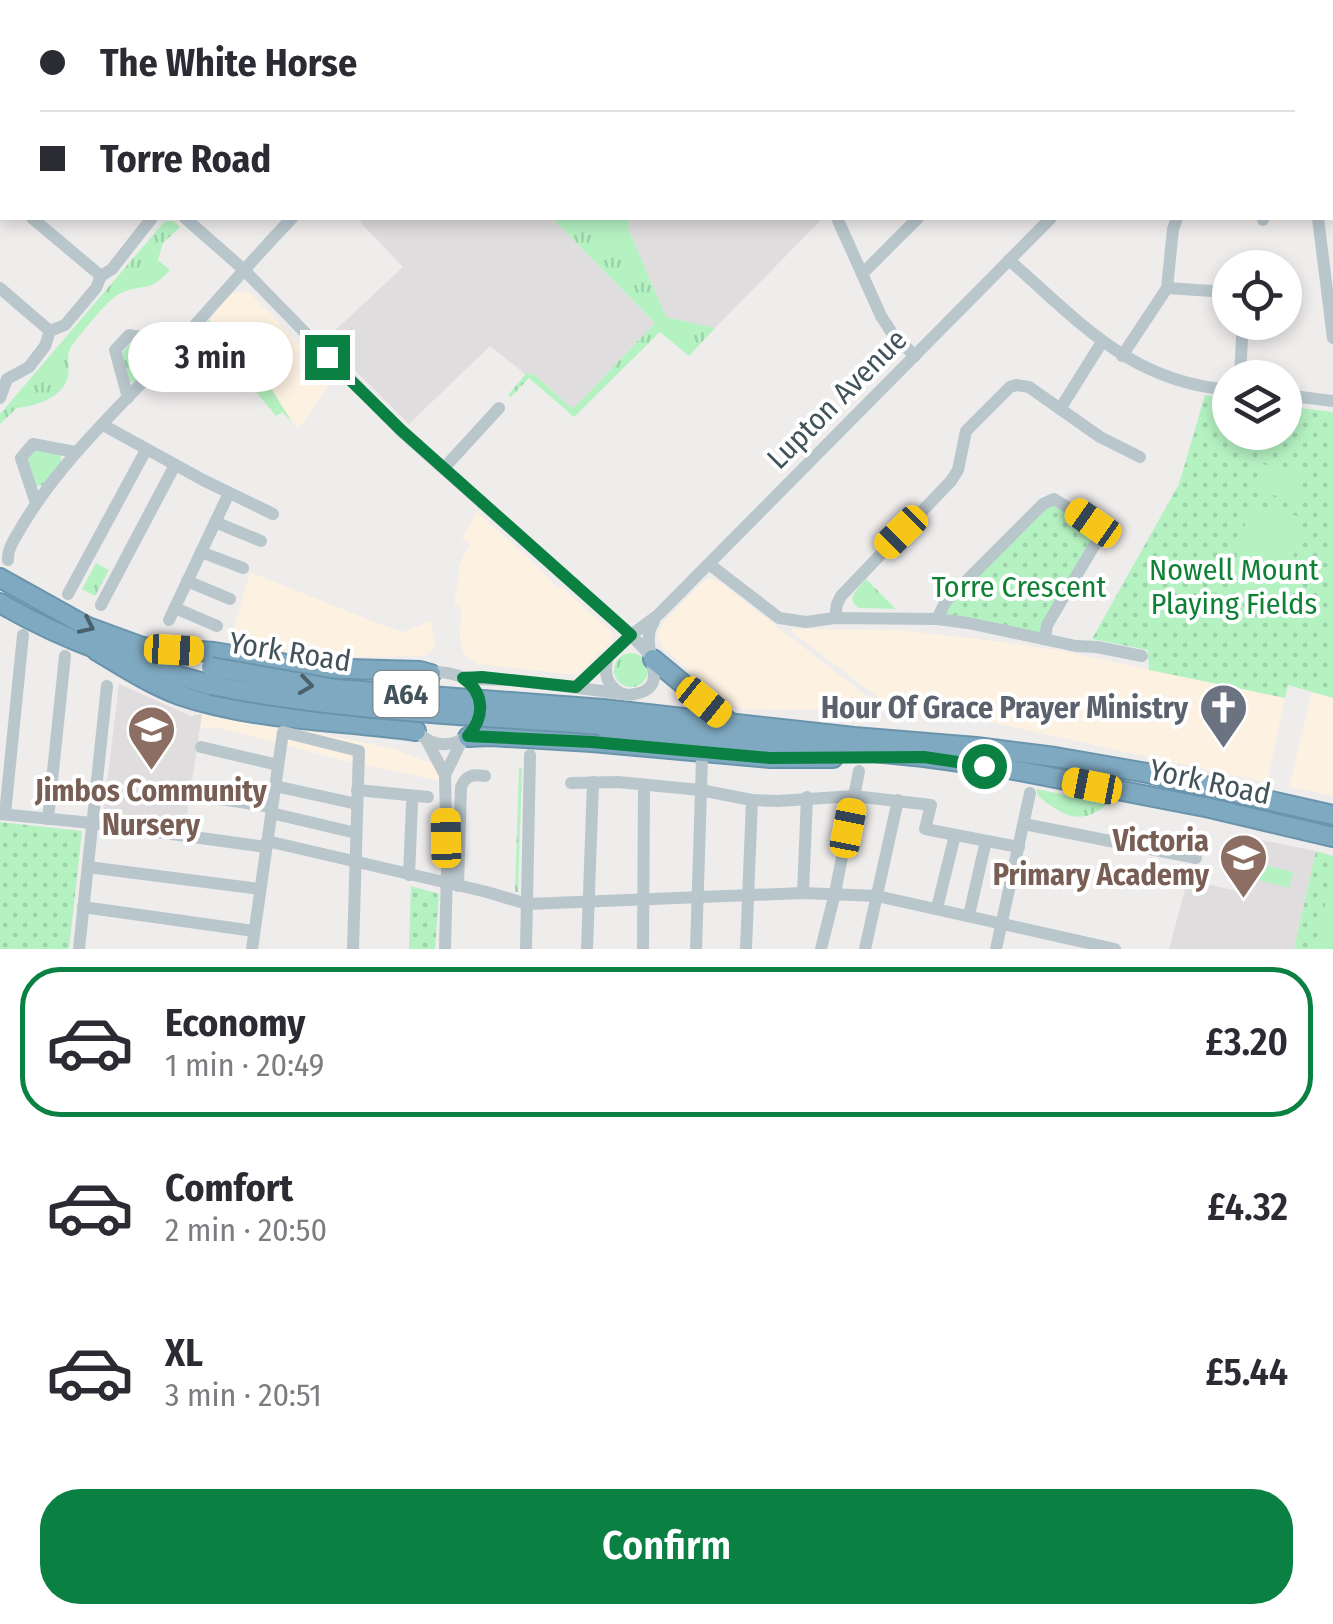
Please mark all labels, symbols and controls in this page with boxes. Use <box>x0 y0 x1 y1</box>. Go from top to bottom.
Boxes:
text: The White Horse <box>100 40 357 86</box>
text: Torre Road <box>100 136 271 182</box>
map controls <box>1212 250 1302 450</box>
button: locate <box>1212 250 1302 340</box>
callout: 3 min <box>127 322 292 392</box>
street label: Lupton Avenue <box>760 322 914 476</box>
route end <box>305 335 350 380</box>
text: 3 min <box>175 338 246 376</box>
button: layers <box>1212 360 1302 450</box>
car <box>1060 494 1126 552</box>
car <box>869 500 933 564</box>
park label: Nowell Mount Playing Fields <box>1149 552 1319 622</box>
park label: Torre Crescent <box>932 569 1107 605</box>
one-way arrow <box>76 613 94 633</box>
street label: York Road <box>227 625 353 679</box>
car <box>143 633 205 667</box>
road number: A64 <box>374 671 438 717</box>
car <box>671 671 737 733</box>
one-way arrow <box>298 673 315 694</box>
church icon: Hour Of Grace Prayer Ministry <box>1197 682 1249 750</box>
place label: Hour Of Grace Prayer Ministry <box>821 690 1189 726</box>
school or university icon: Jimbos Community Nursery <box>125 704 177 772</box>
route start <box>962 744 1007 789</box>
street label: York Road <box>1146 752 1274 812</box>
car <box>1060 766 1124 806</box>
place label: Jimbos Community Nursery <box>34 773 268 843</box>
car <box>828 796 868 860</box>
car <box>430 808 462 868</box>
place label: Victoria Primary Academy <box>993 823 1210 893</box>
school or university icon: Victoria Primary Academy <box>1218 832 1270 900</box>
icon: car <box>45 997 135 1087</box>
text: Economy <box>165 1000 305 1046</box>
text: £3.20 <box>1205 1019 1288 1065</box>
text: 1 min · 20:49 <box>165 1046 324 1084</box>
icon: car <box>45 1162 135 1252</box>
text: Comfort <box>165 1165 293 1211</box>
text: £4.32 <box>1207 1184 1288 1230</box>
text: 2 min · 20:50 <box>165 1211 327 1249</box>
icon: car <box>45 1327 135 1417</box>
text: XL <box>165 1330 203 1376</box>
text: £5.44 <box>1206 1349 1288 1395</box>
text: 3 min · 20:51 <box>165 1376 322 1414</box>
button: Confirm <box>40 1489 1293 1604</box>

